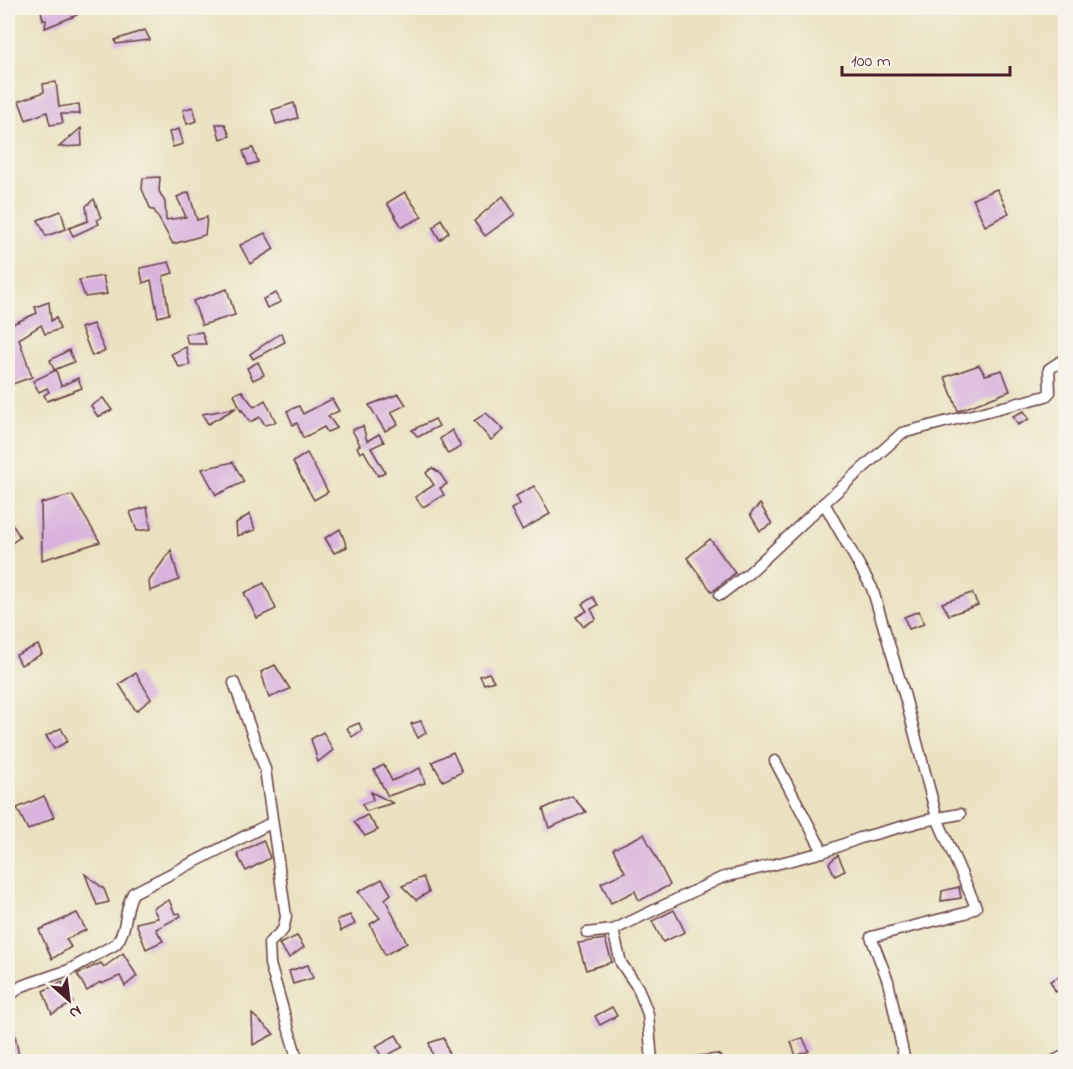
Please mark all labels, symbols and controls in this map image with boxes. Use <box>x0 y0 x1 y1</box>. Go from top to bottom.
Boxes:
scale bar <box>842 39 1010 77</box>
text: 100 m <box>851 49 891 75</box>
north arrow <box>39 970 99 1030</box>
text: N <box>65 998 86 1025</box>

